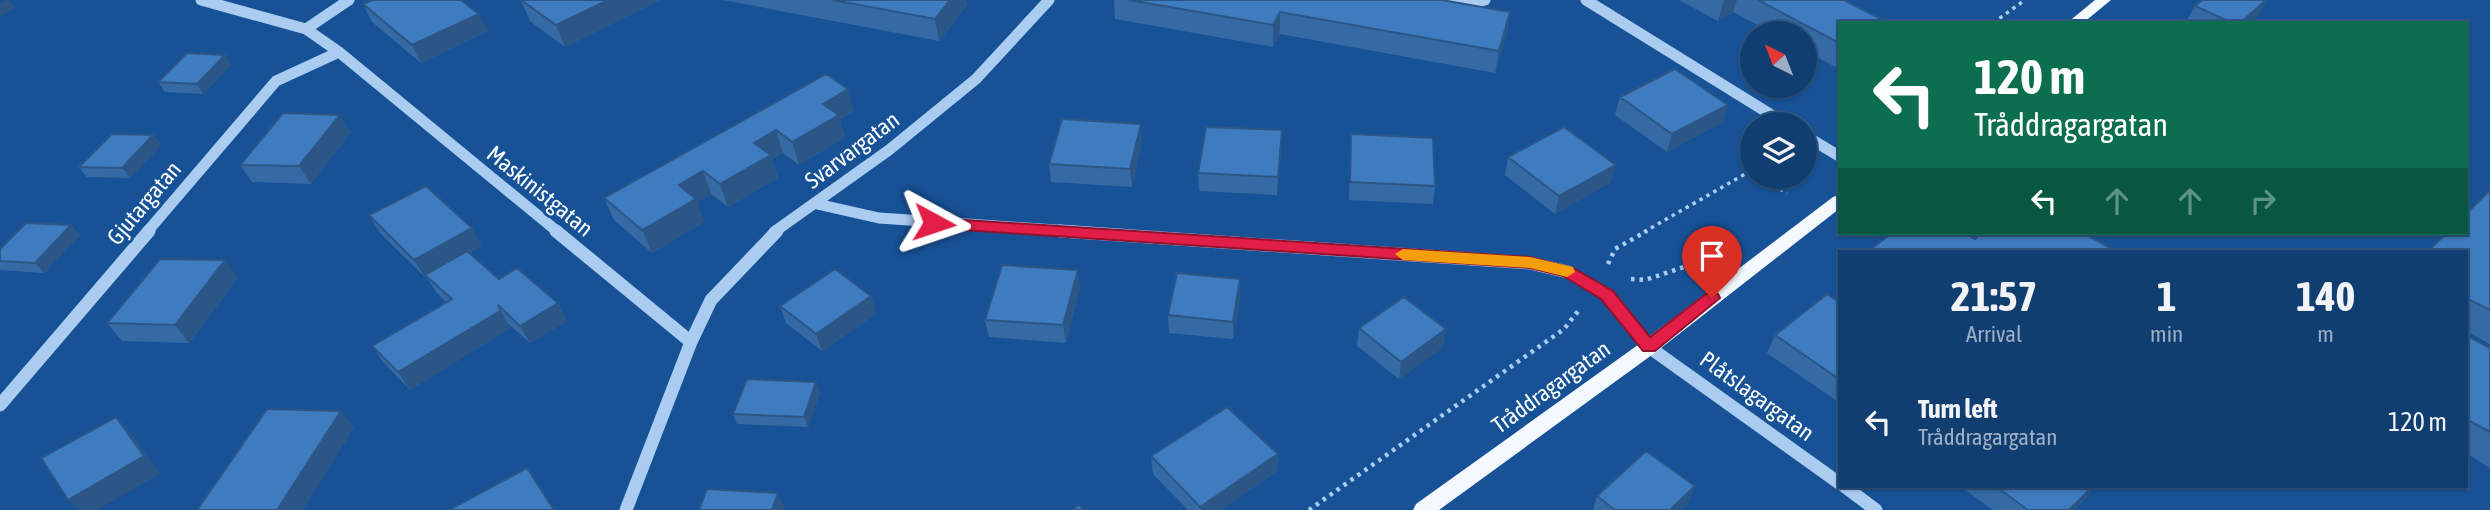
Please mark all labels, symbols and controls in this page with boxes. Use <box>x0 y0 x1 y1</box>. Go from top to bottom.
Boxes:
north arrow <box>1740 21 1816 98</box>
map controls <box>1740 21 1817 189</box>
text: 120 m <box>1974 48 2085 104</box>
icon: left <box>1859 49 1950 140</box>
street label: Svarvargatan <box>800 106 904 194</box>
text: Tråddragargatan <box>1974 106 2168 143</box>
button: layers <box>1740 112 1817 189</box>
street label: Maskinistgatan <box>482 140 598 242</box>
street label: Gjutargatan <box>102 156 186 250</box>
icon: left <box>2025 182 2063 220</box>
icon: ahead <box>2098 182 2136 220</box>
icon: ahead <box>2171 182 2209 220</box>
icon: right <box>2244 182 2282 220</box>
position arrow <box>897 186 971 260</box>
pin <box>1682 226 1742 298</box>
icon: arrive <box>1693 237 1731 275</box>
text: 21:57 <box>1951 272 2037 320</box>
text: 1 <box>2157 272 2176 320</box>
text: 140 <box>2296 272 2355 320</box>
text: Arrival <box>1966 321 2022 347</box>
text: min <box>2150 321 2183 347</box>
text: m <box>2317 321 2334 347</box>
street label: Tråddragargatan <box>1487 336 1615 438</box>
street label: Plåtslagargatan <box>1695 346 1819 446</box>
text: Turn left <box>1918 394 1998 424</box>
icon: left <box>1859 403 1897 441</box>
text: 120 m <box>2388 407 2447 437</box>
text: Tråddragargatan <box>1918 424 2057 450</box>

